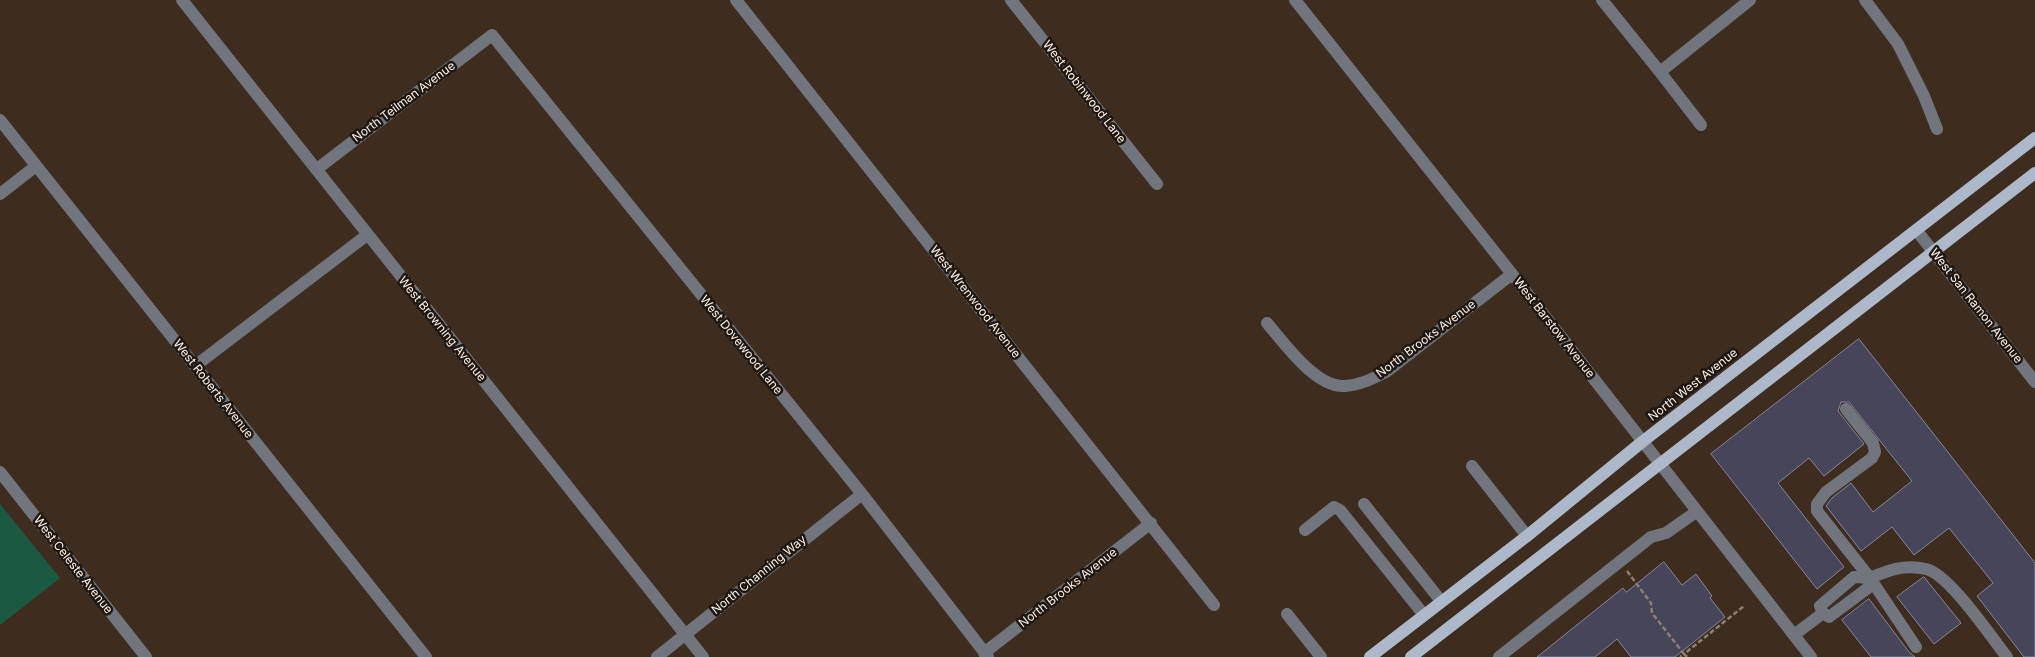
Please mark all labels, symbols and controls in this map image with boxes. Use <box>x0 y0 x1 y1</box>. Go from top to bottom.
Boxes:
street label: West Robinwood Lane <box>1039 38 1129 146</box>
street label: North Teilman Avenue <box>350 59 458 145</box>
street label: West Wrenwood Avenue <box>927 243 1023 361</box>
street label: West San Ramon Avenue <box>1927 246 2025 366</box>
street label: West Browning Avenue <box>395 274 489 384</box>
street label: West Barstow Avenue <box>1510 275 1598 381</box>
street label: West Dovewood Lane <box>697 293 785 397</box>
street label: North Brooks Avenue <box>1374 297 1478 381</box>
street label: West Roberts Avenue <box>170 337 256 441</box>
street label: North West Avenue <box>1645 346 1741 424</box>
street label: West Celeste Avenue <box>30 513 116 617</box>
street label: North Channing Way <box>709 532 809 618</box>
street label: North Brooks Avenue <box>1016 545 1120 631</box>

